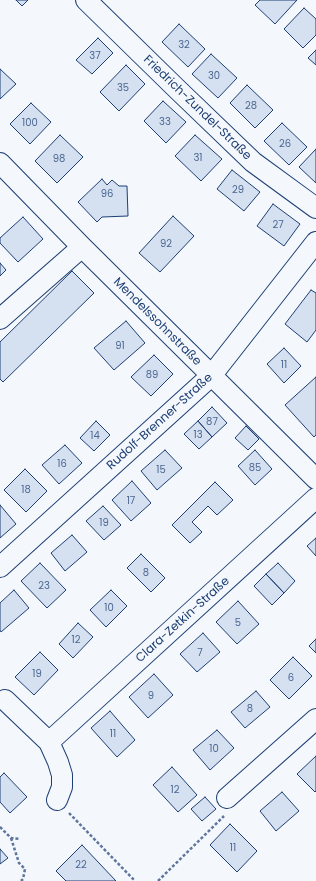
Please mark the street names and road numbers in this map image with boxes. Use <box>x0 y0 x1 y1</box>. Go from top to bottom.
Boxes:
street label: Friedrich-Zundel-Straße <box>140 53 254 163</box>
street label: Mendelssohnstraße <box>110 275 204 369</box>
street label: Rudolf-Brenner-Straße <box>104 371 216 473</box>
street label: Clara-Zetkin-Straße <box>133 574 233 666</box>

